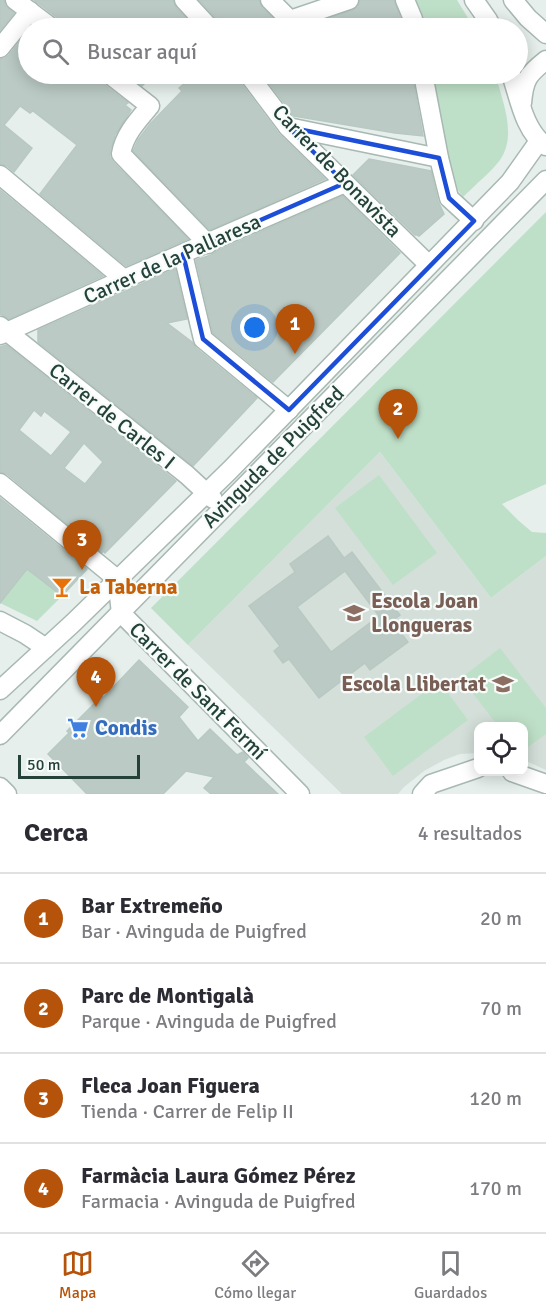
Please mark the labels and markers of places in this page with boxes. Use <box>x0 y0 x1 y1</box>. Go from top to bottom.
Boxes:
pin: 1 <box>276 304 314 354</box>
pin: 2 <box>378 390 418 439</box>
pin: 3 <box>62 520 101 570</box>
place label: La Taberna <box>79 574 178 600</box>
bar icon: La Taberna <box>50 575 74 599</box>
place label: Escola Joan Llongueras <box>371 588 478 638</box>
school or university icon: Escola Joan Llongueras <box>342 601 366 625</box>
pin: 4 <box>76 658 116 707</box>
place label: Escola Llibertat <box>341 671 486 697</box>
school or university icon: Escola Llibertat <box>491 672 515 696</box>
place label: Condis <box>95 715 157 741</box>
supermarket icon: Condis <box>66 716 90 740</box>

